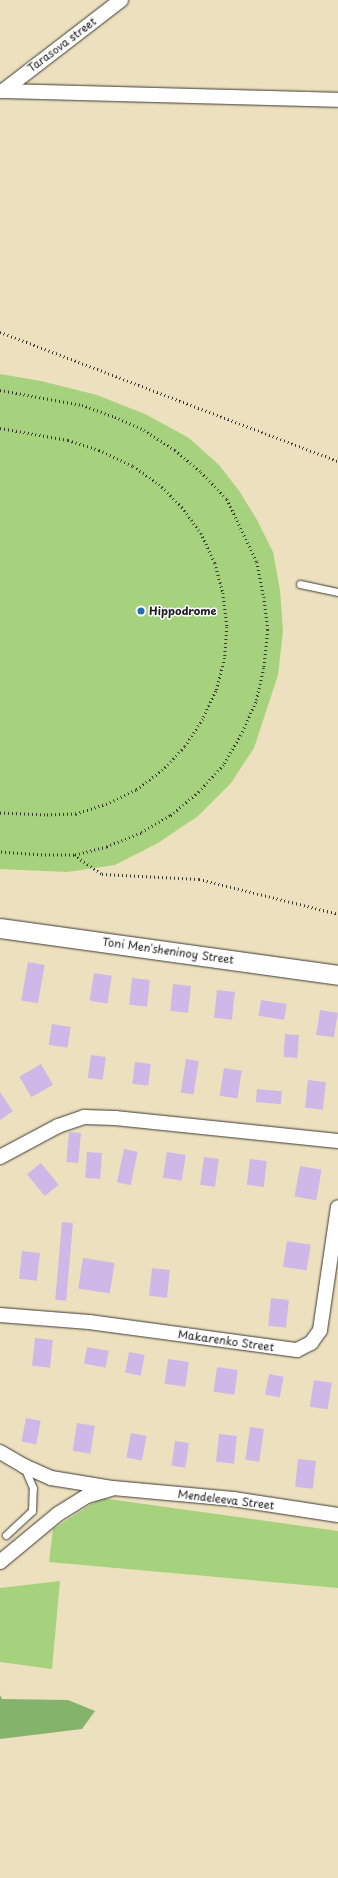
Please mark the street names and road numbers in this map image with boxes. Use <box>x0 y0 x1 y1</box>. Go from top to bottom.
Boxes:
street label: Tarasova street <box>25 15 99 75</box>
street label: Toni Men'sheninoy Street <box>101 935 235 967</box>
street label: Makarenko Street <box>177 1328 275 1354</box>
street label: Mendeleeva Street <box>177 1487 275 1513</box>

